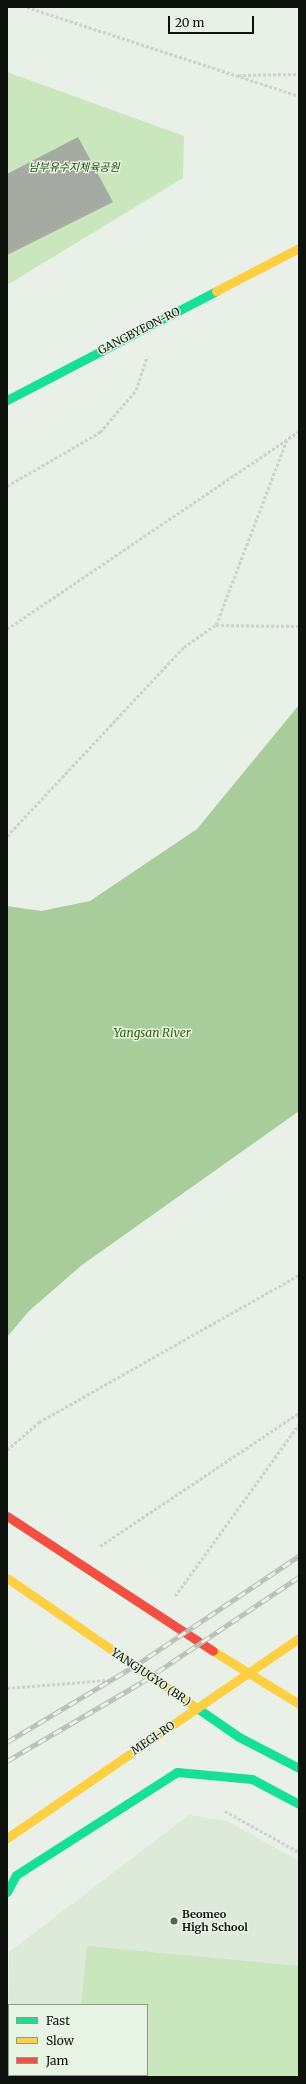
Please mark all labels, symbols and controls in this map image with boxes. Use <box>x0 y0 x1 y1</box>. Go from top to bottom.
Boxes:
scale bar <box>170 8 256 34</box>
text: 20 m <box>175 15 204 30</box>
park label: 남부유수지체육공원 <box>28 160 120 174</box>
street label: GANGBYEON-RO <box>96 305 182 357</box>
water label: Yangsan River <box>114 1026 190 1040</box>
street label: YANGJUGYO (BR.) <box>109 1645 193 1709</box>
street label: MEGI-RO <box>129 1719 177 1757</box>
place label: Beomeo High School <box>182 1908 248 1934</box>
marker: Beomeo High School <box>169 1916 179 1926</box>
legend <box>8 2004 148 2076</box>
text: Fast <box>46 2013 70 2028</box>
text: Slow <box>46 2033 74 2048</box>
text: Jam <box>46 2053 68 2068</box>

